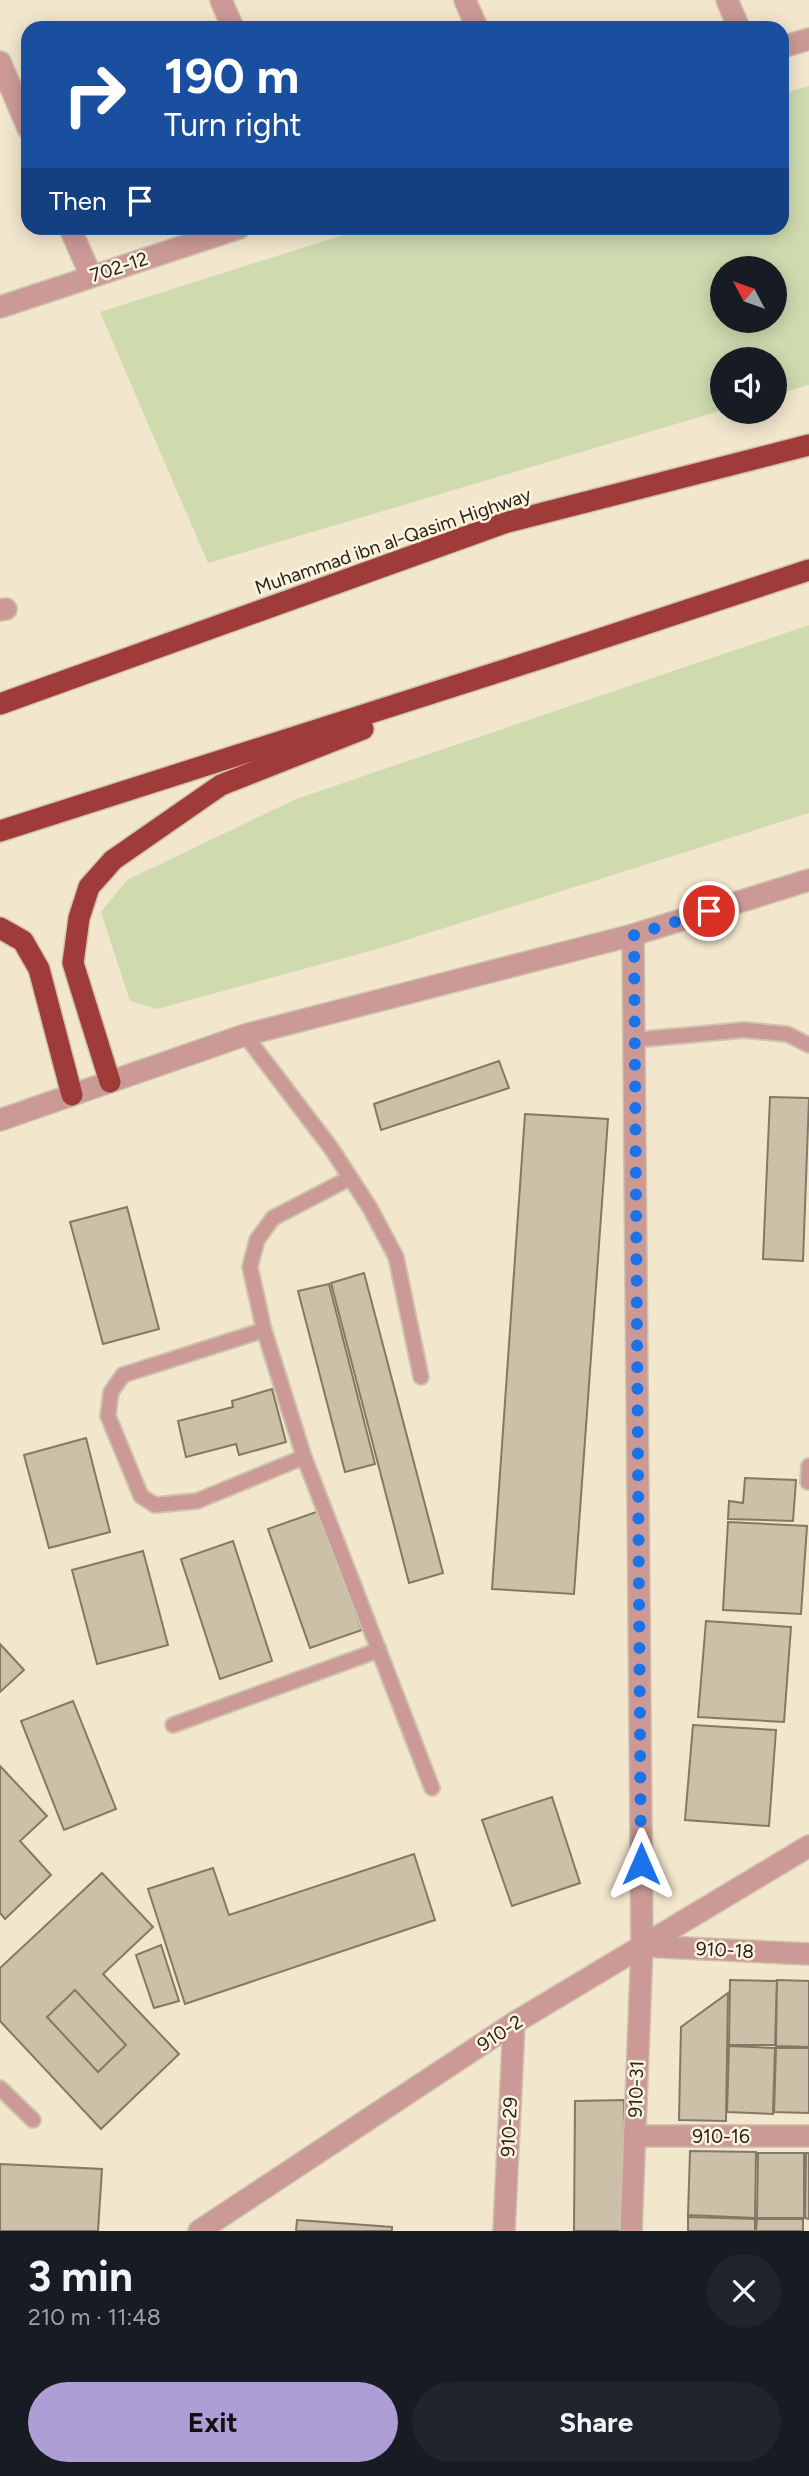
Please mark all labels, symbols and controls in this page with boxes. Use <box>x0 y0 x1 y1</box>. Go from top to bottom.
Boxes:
text: 190 m <box>164 46 299 105</box>
icon: right <box>49 49 140 140</box>
text: Turn right <box>164 106 302 144</box>
icon: arrive <box>121 182 159 220</box>
text: Then <box>49 185 107 217</box>
street label: 702-12 <box>87 247 151 287</box>
north arrow <box>710 256 788 332</box>
map controls <box>710 256 787 424</box>
button: sound <box>710 347 787 424</box>
street label: Muhammad ibn al-Qasim Highway <box>252 483 534 599</box>
pin <box>679 881 739 941</box>
icon: arrive <box>690 892 728 930</box>
position arrow <box>604 1827 678 1901</box>
street label: 910-18 <box>695 1937 755 1963</box>
street label: 910-2 <box>473 2010 527 2056</box>
street label: 910-31 <box>624 2060 648 2118</box>
street label: 910-29 <box>496 2096 522 2158</box>
street label: 910-16 <box>692 2125 750 2148</box>
text: 3 min <box>28 2251 133 2302</box>
button: close <box>707 2254 781 2328</box>
text: 210 m · 11:48 <box>28 2303 161 2331</box>
button: Exit <box>28 2382 398 2462</box>
button: Share <box>412 2382 781 2462</box>

